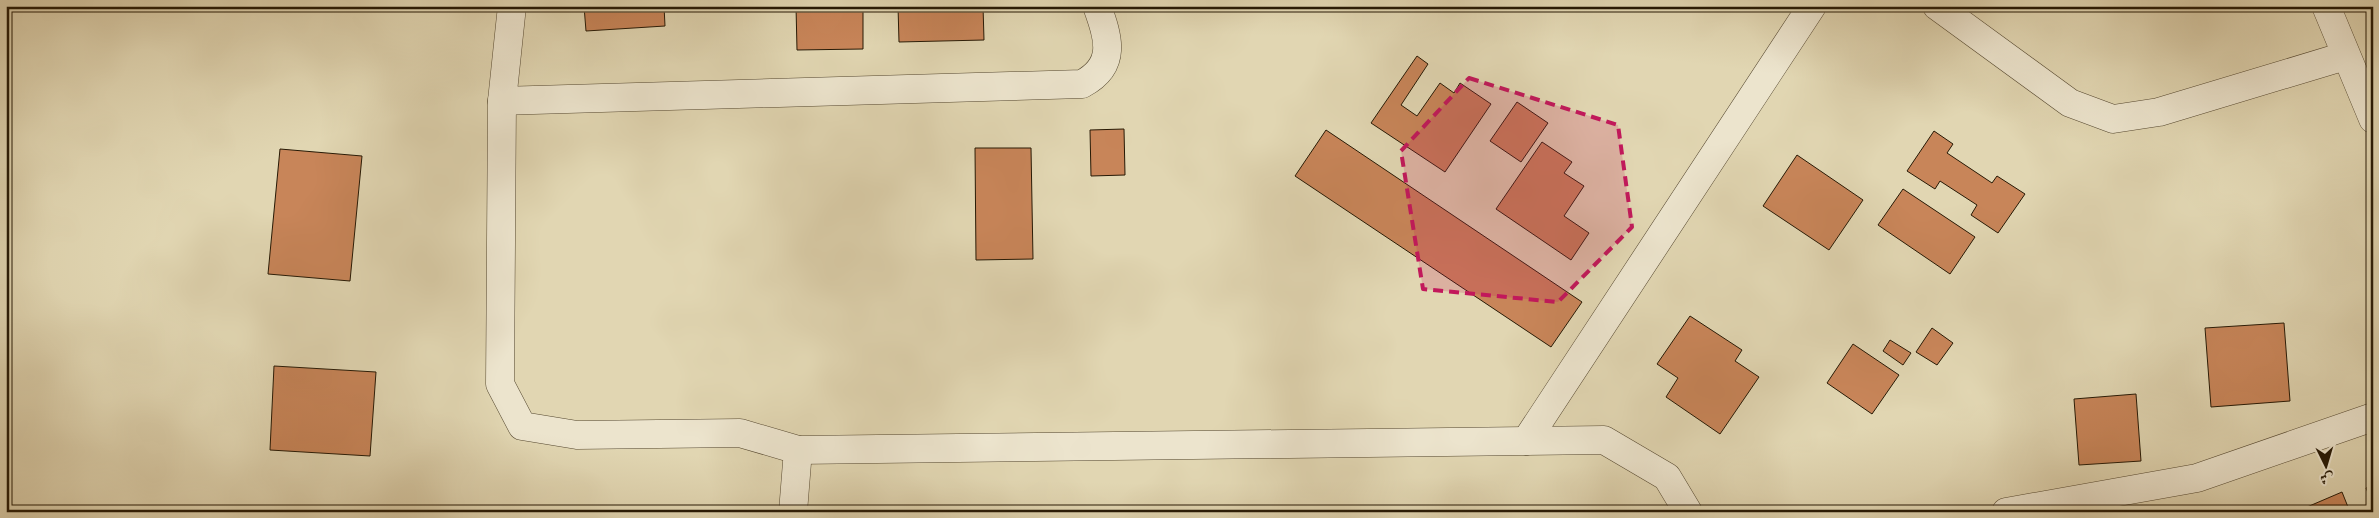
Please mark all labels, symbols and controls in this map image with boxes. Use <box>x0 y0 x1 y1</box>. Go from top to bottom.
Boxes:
north arrow <box>2302 440 2352 490</box>
text: ش <box>2319 468 2335 488</box>

